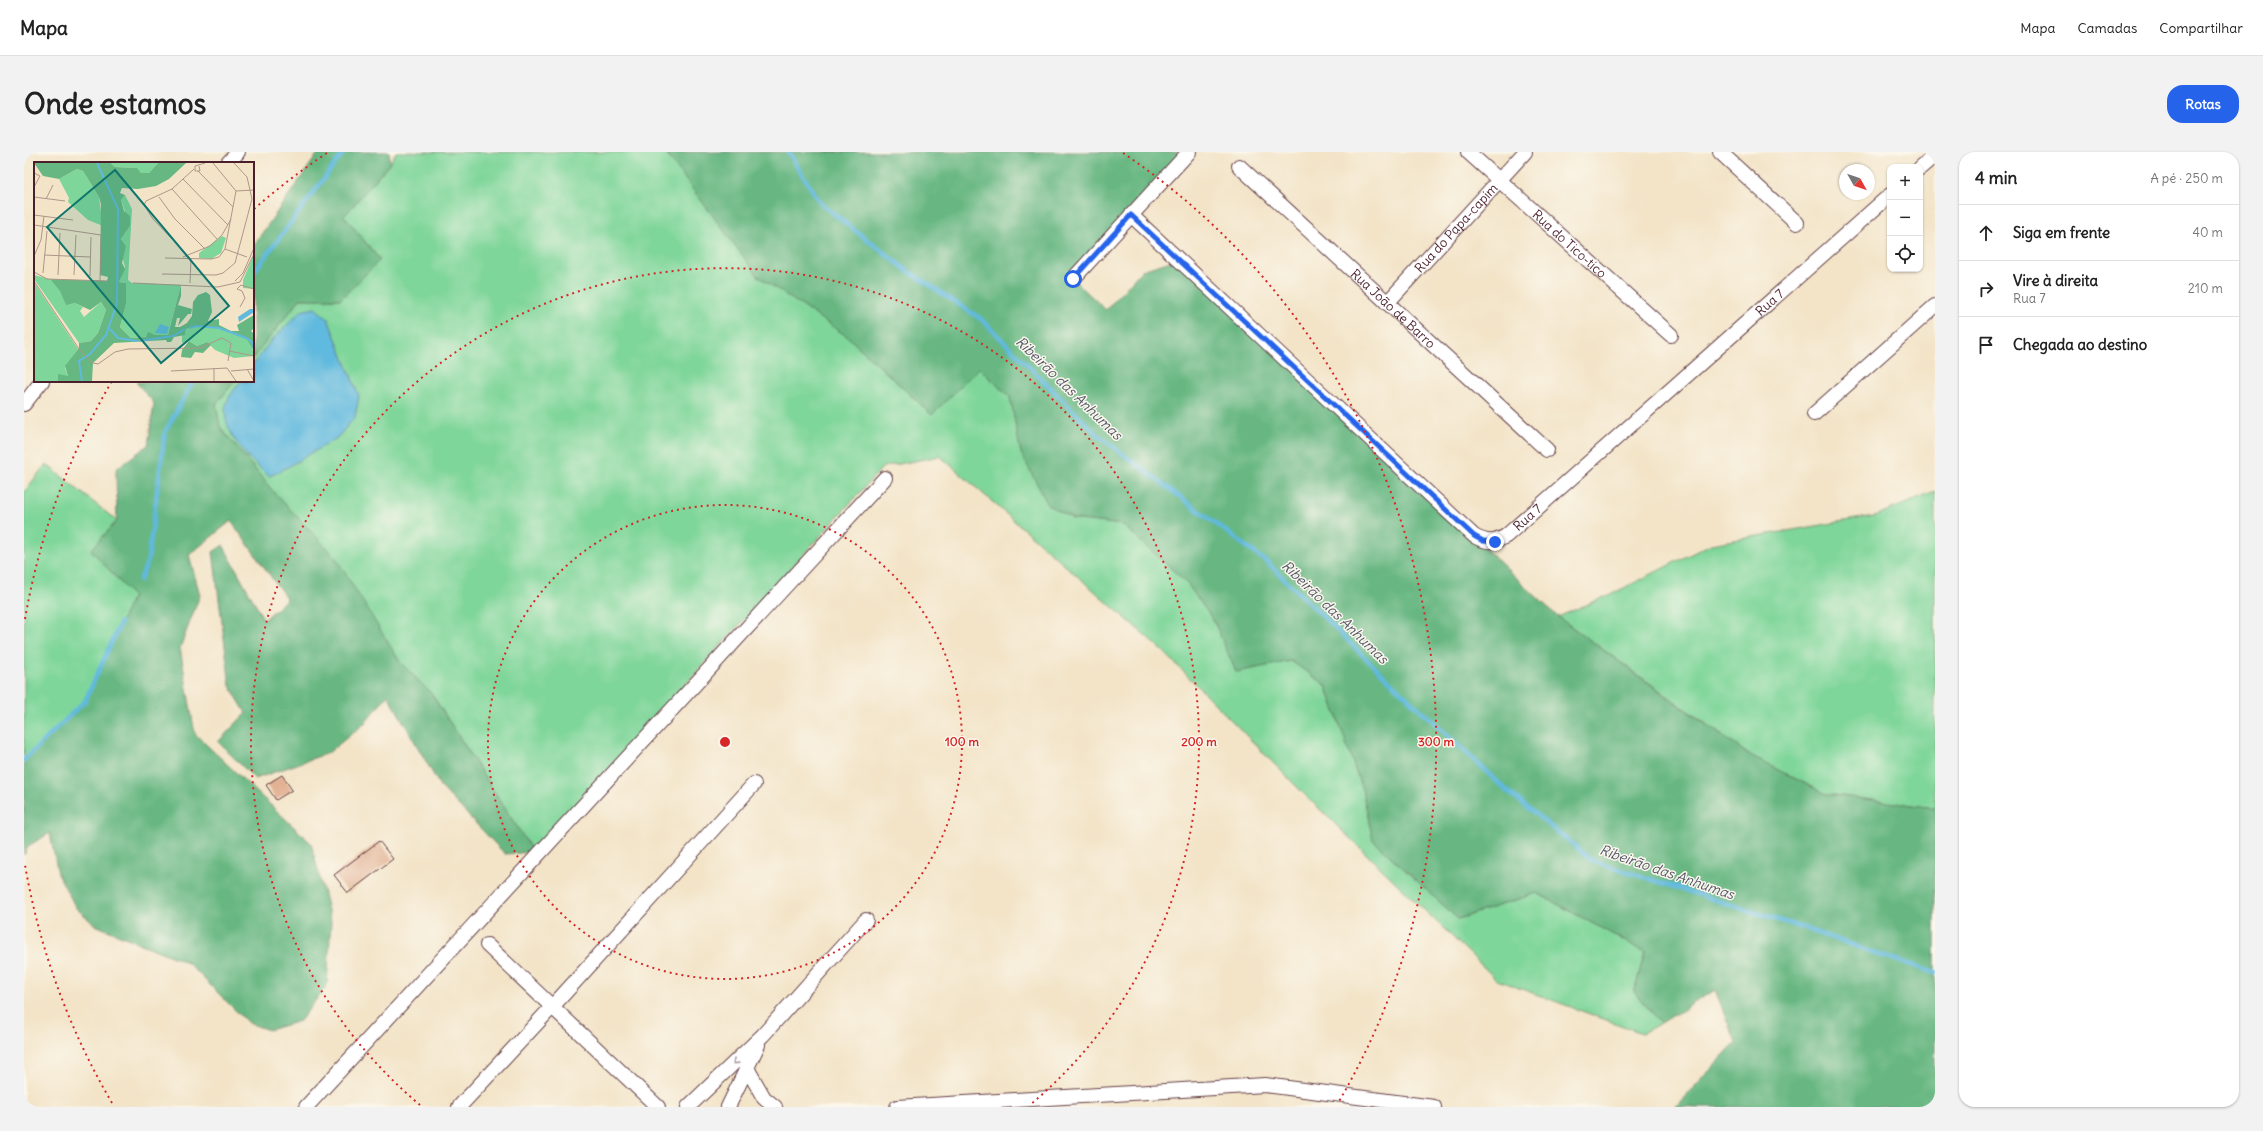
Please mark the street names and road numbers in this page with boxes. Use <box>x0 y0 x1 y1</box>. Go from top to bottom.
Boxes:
street label: Rua do Papa-capim <box>1411 179 1501 276</box>
street label: Rua do Tico-tico <box>1529 206 1610 282</box>
street label: Rua João de Barro <box>1347 265 1439 352</box>
street label: Rua 7 <box>1752 284 1788 319</box>
street label: Rua 7 <box>1509 500 1545 534</box>

